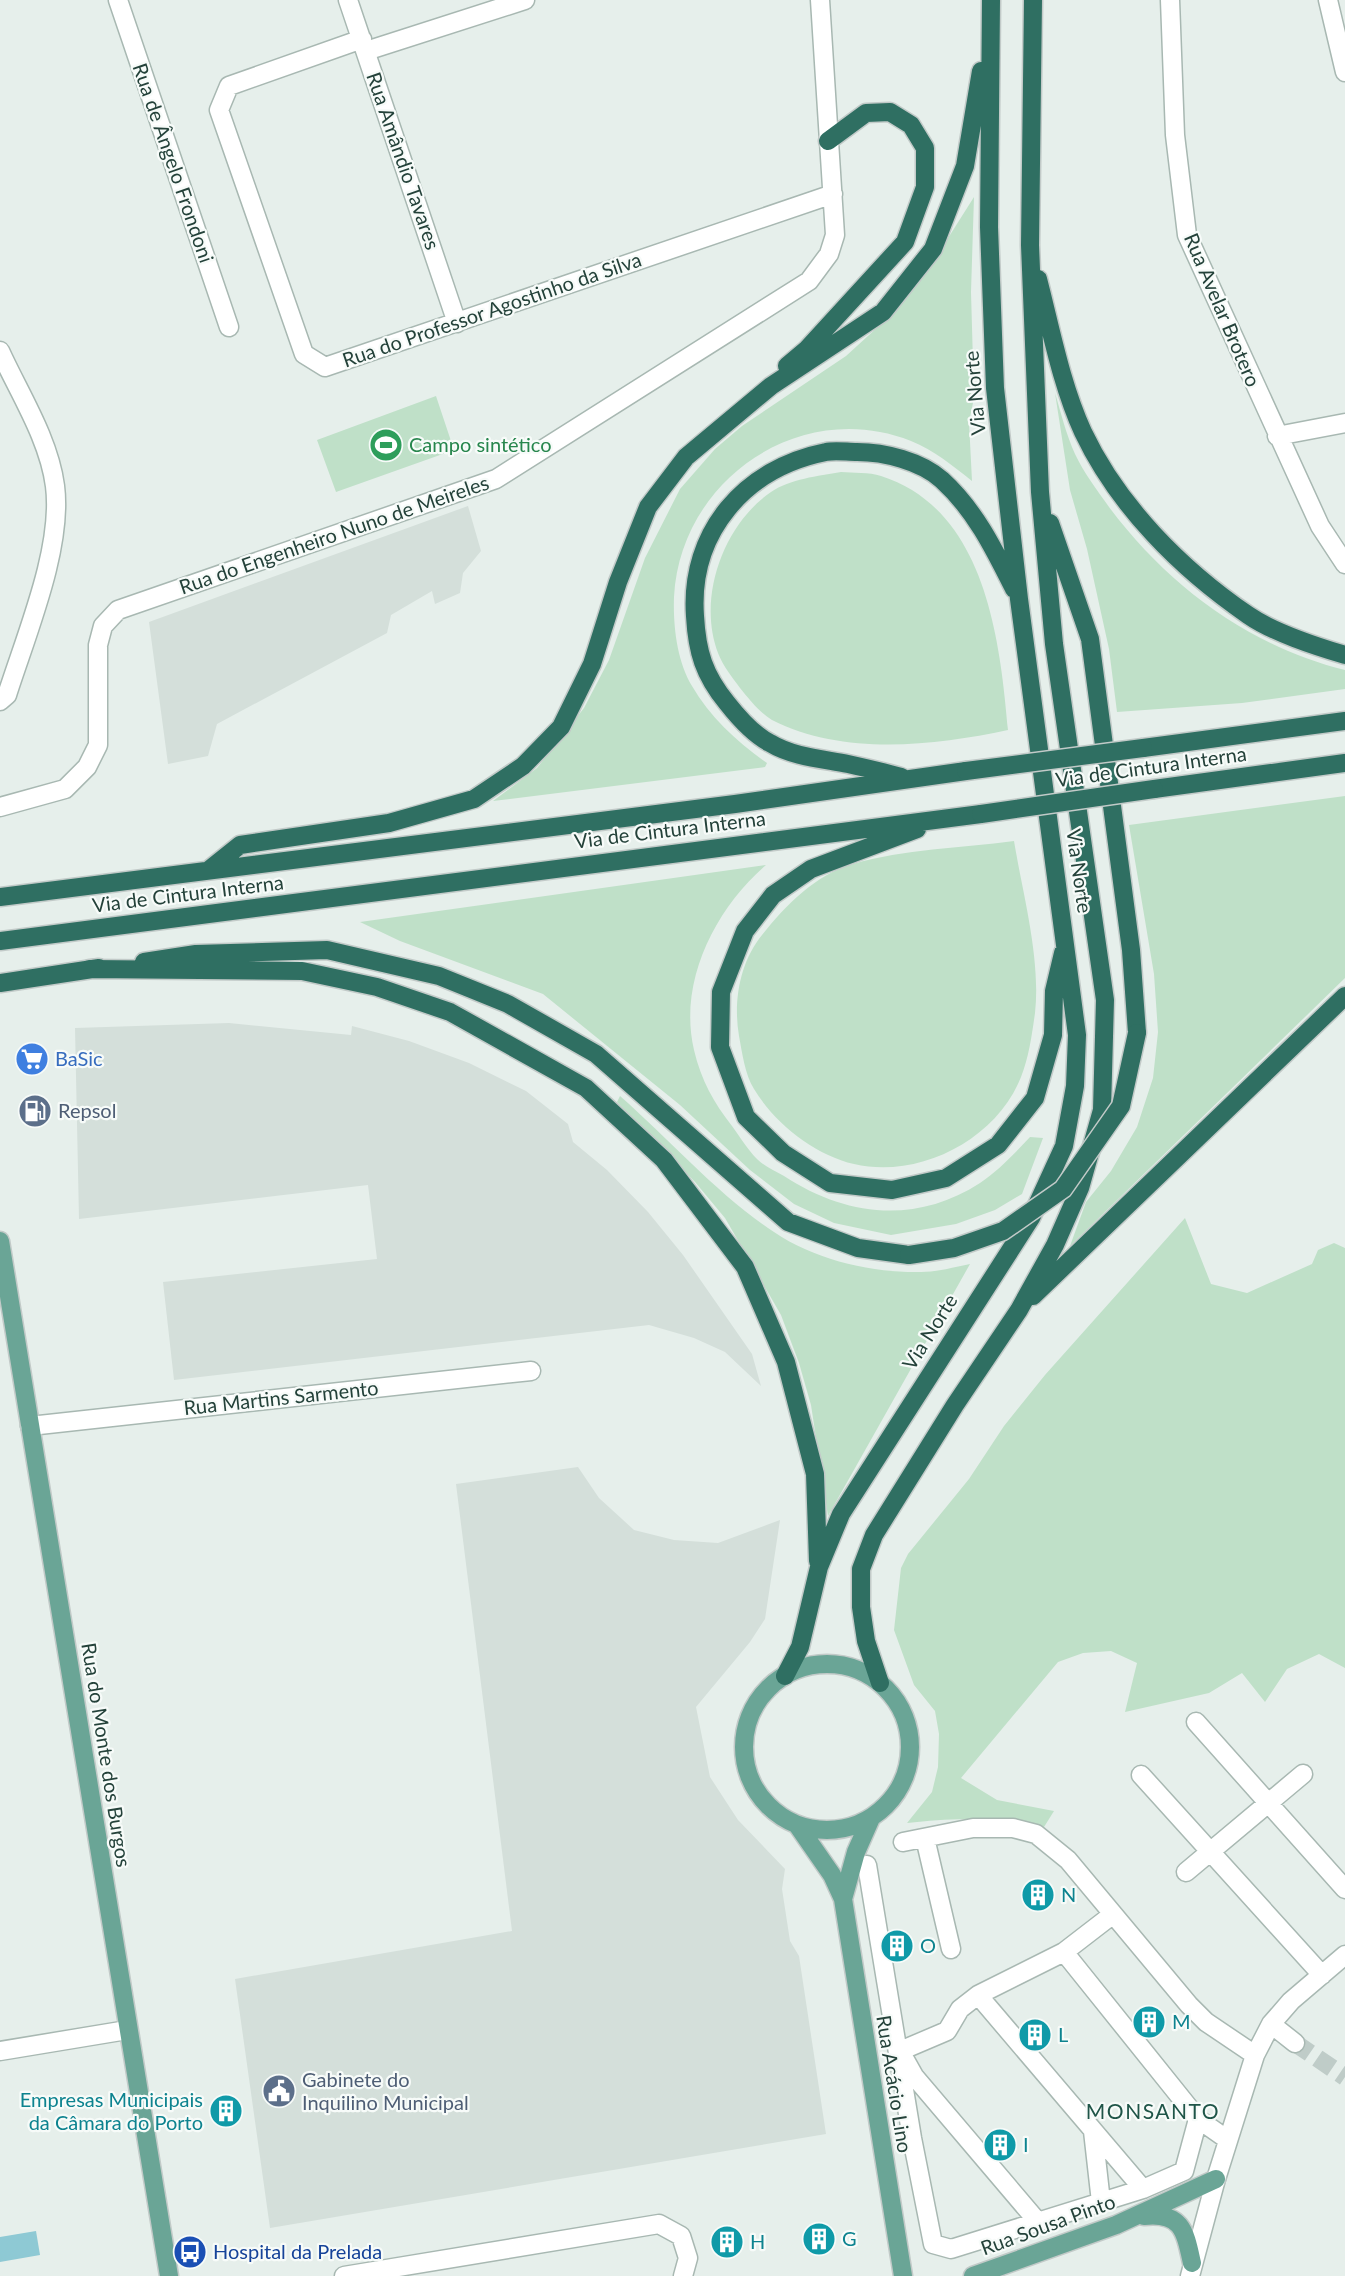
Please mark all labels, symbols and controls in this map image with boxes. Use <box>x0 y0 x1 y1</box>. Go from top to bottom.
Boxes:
street label: Rua de Ângelo Frondoni <box>128 60 219 266</box>
street label: Rua Amândio Tavares <box>362 69 446 252</box>
street label: Rua Avelar Brotero <box>1180 229 1266 390</box>
street label: Rua do Professor Agostinho da Silva <box>339 247 644 372</box>
street label: Via Norte <box>958 350 990 436</box>
sports icon: Campo sintético <box>368 427 404 463</box>
place label: Campo sintético <box>409 432 552 456</box>
street label: Rua do Engenheiro Nuno de Meireles <box>176 470 492 598</box>
street label: Via de Cintura Interna <box>1054 741 1248 791</box>
street label: Via de Cintura Interna <box>573 805 767 853</box>
street label: Via Norte <box>1062 827 1098 914</box>
street label: Via de Cintura Interna <box>91 869 285 917</box>
supermarket icon: BaSic <box>14 1041 50 1077</box>
place label: BaSic <box>55 1046 103 1070</box>
fuel station icon: Repsol <box>17 1093 53 1129</box>
place label: Repsol <box>58 1098 116 1122</box>
street label: Via Norte <box>897 1289 962 1374</box>
street label: Rua Martins Sarmento <box>182 1375 379 1419</box>
street label: Rua do Monte dos Burgos <box>77 1641 137 1869</box>
building icon: N <box>1020 1877 1056 1913</box>
place label: N <box>1061 1882 1076 1906</box>
building icon: O <box>879 1928 915 1964</box>
place label: O <box>920 1933 936 1957</box>
building icon: M <box>1131 2004 1167 2040</box>
place label: M <box>1172 2009 1191 2033</box>
street label: Rua Acácio Lino <box>872 2013 918 2154</box>
building icon: L <box>1017 2017 1053 2053</box>
place label: L <box>1058 2022 1068 2046</box>
place label: Gabinete do Inquilino Municipal <box>302 2067 469 2114</box>
public building icon: Gabinete do Inquilino Municipal <box>261 2073 297 2109</box>
place label: Empresas Municipais da Câmara do Porto <box>20 2087 203 2134</box>
building icon: Empresas Municipais da Câmara do Porto <box>208 2093 244 2129</box>
district label: MONSANTO <box>1086 2098 1220 2123</box>
building icon: I <box>982 2127 1018 2163</box>
place label: I <box>1023 2132 1029 2156</box>
street label: Rua Sousa Pinto <box>977 2189 1118 2260</box>
building icon: G <box>801 2221 837 2257</box>
building icon: H <box>709 2224 745 2260</box>
place label: G <box>842 2226 857 2250</box>
place label: H <box>750 2229 765 2253</box>
bus stop icon: Hospital da Prelada <box>172 2234 208 2270</box>
place label: Hospital da Prelada <box>213 2239 382 2263</box>

